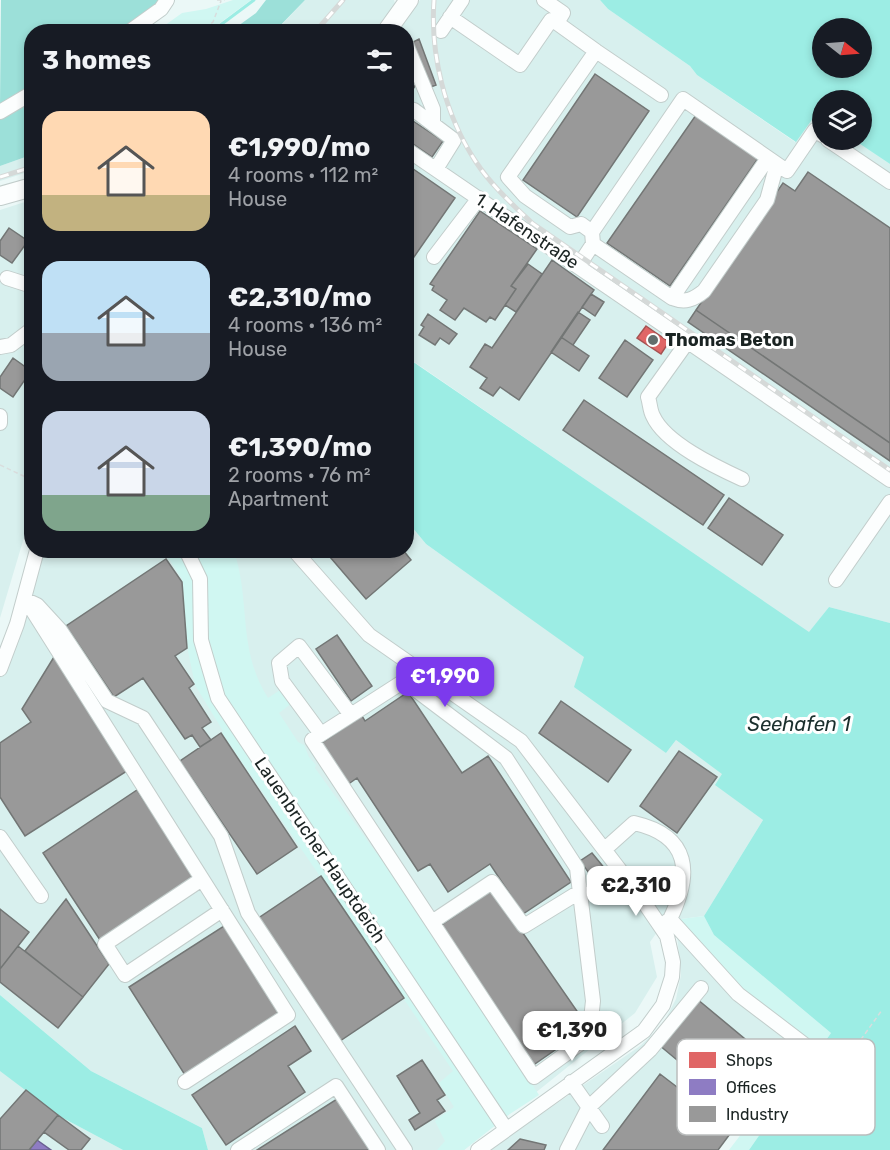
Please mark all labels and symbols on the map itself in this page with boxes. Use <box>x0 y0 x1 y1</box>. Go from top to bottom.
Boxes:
north arrow <box>812 18 872 78</box>
street label: 1. Hafenstraße <box>471 188 583 274</box>
place label: Thomas Beton <box>665 329 794 351</box>
marker: Thomas Beton <box>646 333 660 347</box>
pin: €1,990 <box>396 657 494 708</box>
water label: Seehafen 1 <box>748 712 851 736</box>
street label: Lauenbrucher Hauptdeich <box>250 753 390 947</box>
pin: €2,310 <box>587 866 685 917</box>
pin: €1,390 <box>523 1011 621 1062</box>
legend <box>677 1039 875 1135</box>
text: Shops <box>726 1051 773 1070</box>
text: Offices <box>726 1078 776 1097</box>
text: Industry <box>726 1105 789 1124</box>

